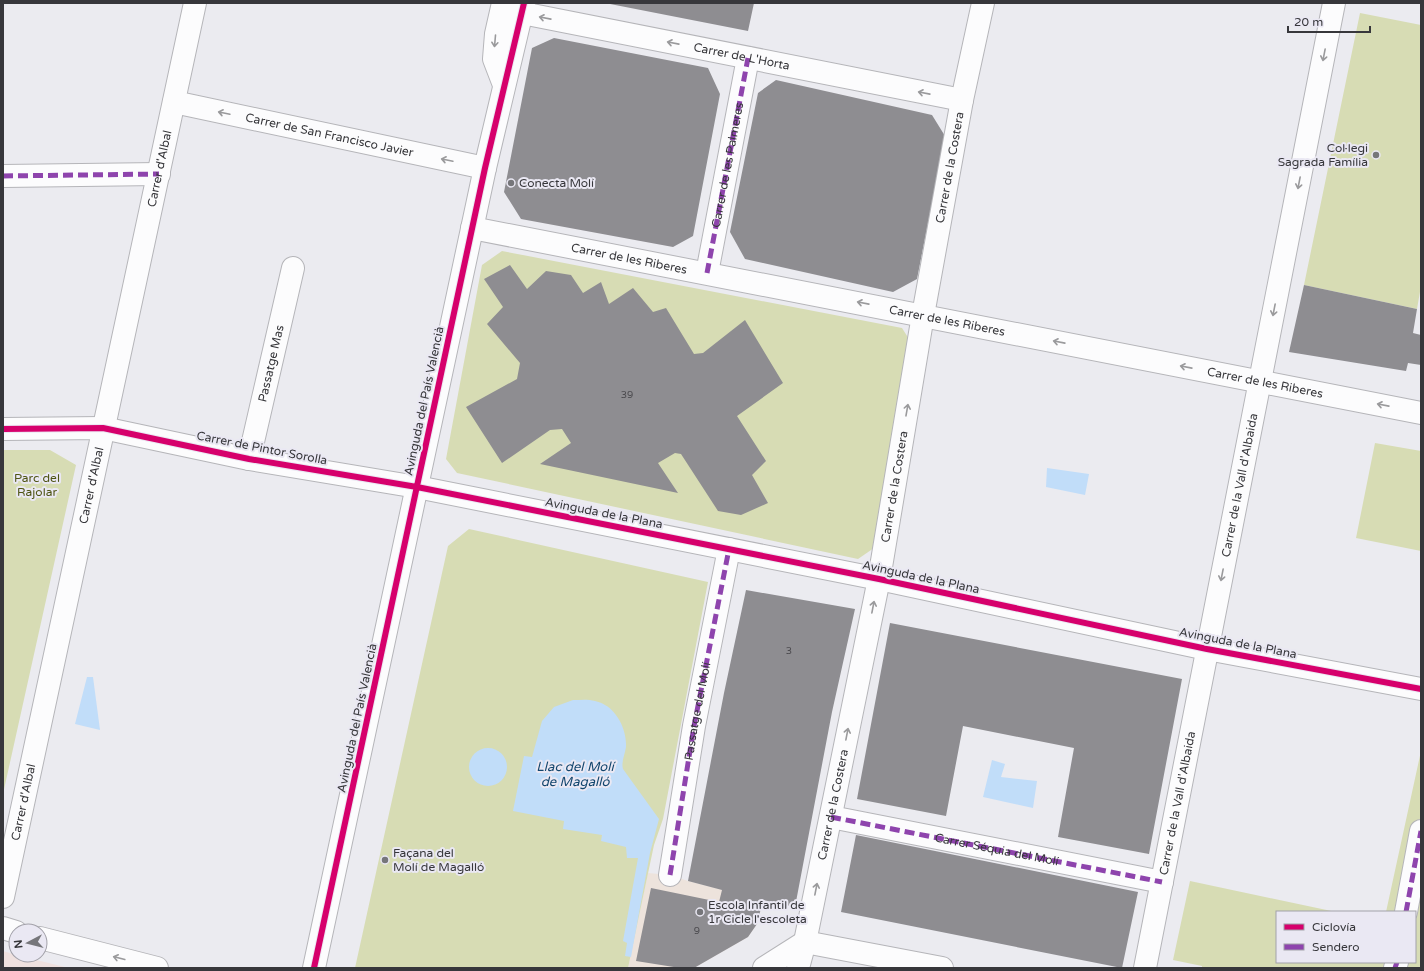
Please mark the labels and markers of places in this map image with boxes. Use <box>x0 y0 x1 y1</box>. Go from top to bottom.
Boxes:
place label: Col·legi Sagrada Família <box>1278 141 1368 169</box>
marker: Col·legi Sagrada Família <box>1371 150 1381 160</box>
place label: Conecta Molí <box>519 176 594 190</box>
marker: Conecta Molí <box>506 178 516 188</box>
place label: Façana del Molí de Magalló <box>393 846 484 874</box>
marker: Façana del Molí de Magalló <box>380 855 390 865</box>
place label: Escola Infantil de 1r Cicle l'escoleta <box>708 898 807 926</box>
marker: Escola Infantil de 1r Cicle l'escoleta <box>695 907 705 917</box>

